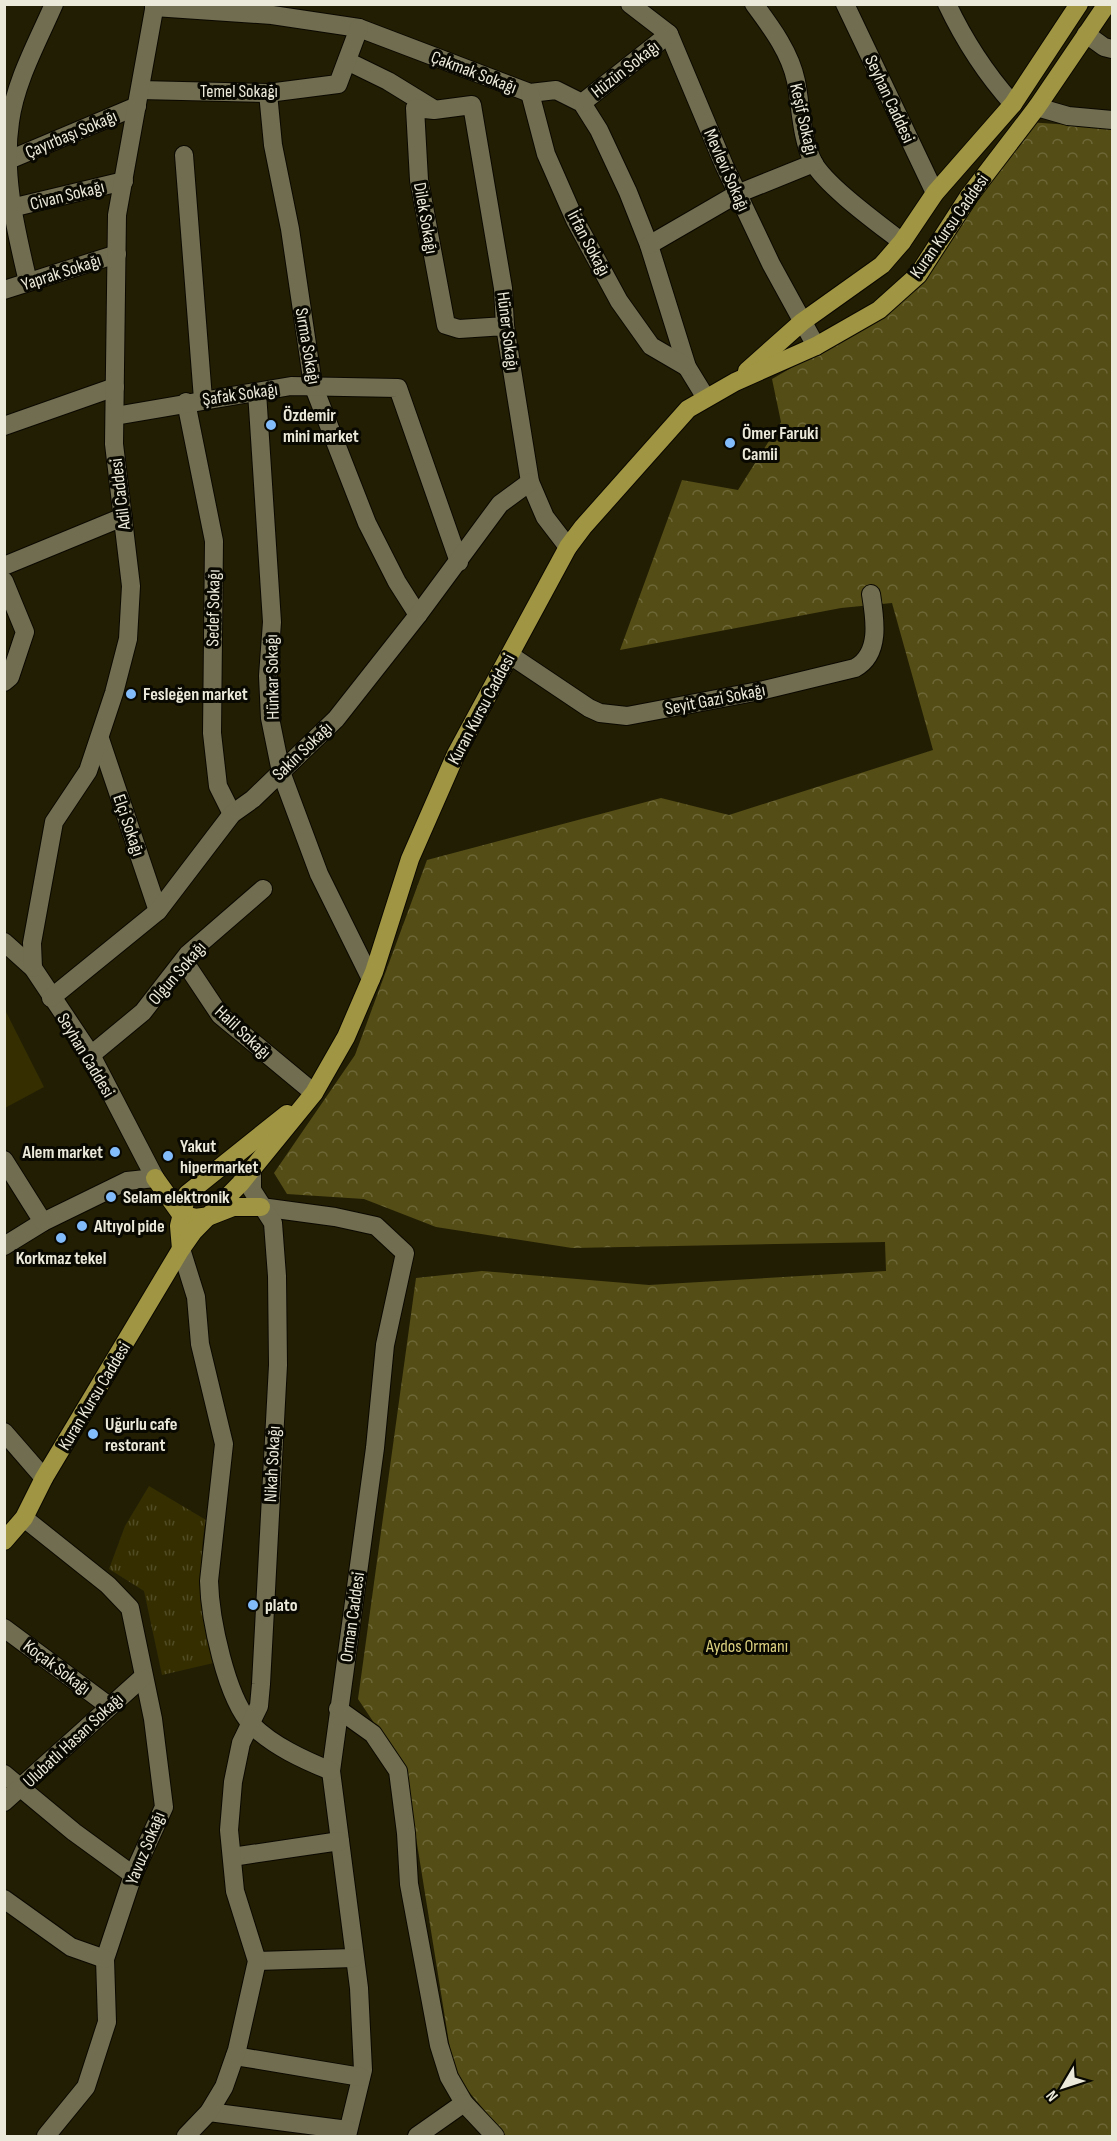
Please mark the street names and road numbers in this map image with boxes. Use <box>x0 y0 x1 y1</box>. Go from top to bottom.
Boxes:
street label: Hüzün Sokağı <box>587 36 664 103</box>
street label: Çakmak Sokağı <box>428 47 520 98</box>
street label: Seyhan Caddesi <box>860 52 919 146</box>
street label: Temel Sokağı <box>200 81 278 102</box>
street label: Keşif Sokağı <box>785 81 822 157</box>
street label: Çayırbaşı Sokağı <box>22 106 120 163</box>
street label: Mevlevi Sokağı <box>699 126 754 215</box>
street label: Kuran Kursu Caddesi <box>906 170 993 282</box>
street label: Civan Sokağı <box>28 176 106 215</box>
street label: Dilek Sokağı <box>409 181 442 255</box>
street label: İrfan Sokağı <box>563 207 615 280</box>
street label: Yaprak Sokağı <box>19 250 103 295</box>
street label: Hüner Sokağı <box>492 290 523 372</box>
street label: Sırma Sokağı <box>290 306 325 386</box>
street label: Şafak Sokağı <box>201 379 279 410</box>
street label: Adil Caddesi <box>106 457 135 532</box>
street label: Sedef Sokağı <box>202 569 225 647</box>
street label: Hünkar Sokağı <box>261 634 284 720</box>
street label: Kuran Kursu Caddesi <box>443 650 519 768</box>
street label: Seyit Gazi Sokağı <box>663 680 767 719</box>
street label: Sakin Sokağı <box>268 718 337 785</box>
street label: Elçi Sokağı <box>108 792 149 859</box>
street label: Olgun Sokağı <box>144 937 211 1009</box>
street label: Halil Sokağı <box>210 1001 275 1064</box>
street label: Seyhan Caddesi <box>52 1009 119 1101</box>
street label: Kuran Kursu Caddesi <box>54 1338 135 1454</box>
street label: Nikah Sokağı <box>260 1425 285 1503</box>
street label: Orman Caddesi <box>336 1571 369 1663</box>
street label: Koçak Sokağı <box>19 1635 94 1699</box>
street label: Ulubatlı Hasan Sokağı <box>19 1689 128 1792</box>
street label: Yavuz Sokağı <box>121 1809 170 1888</box>

